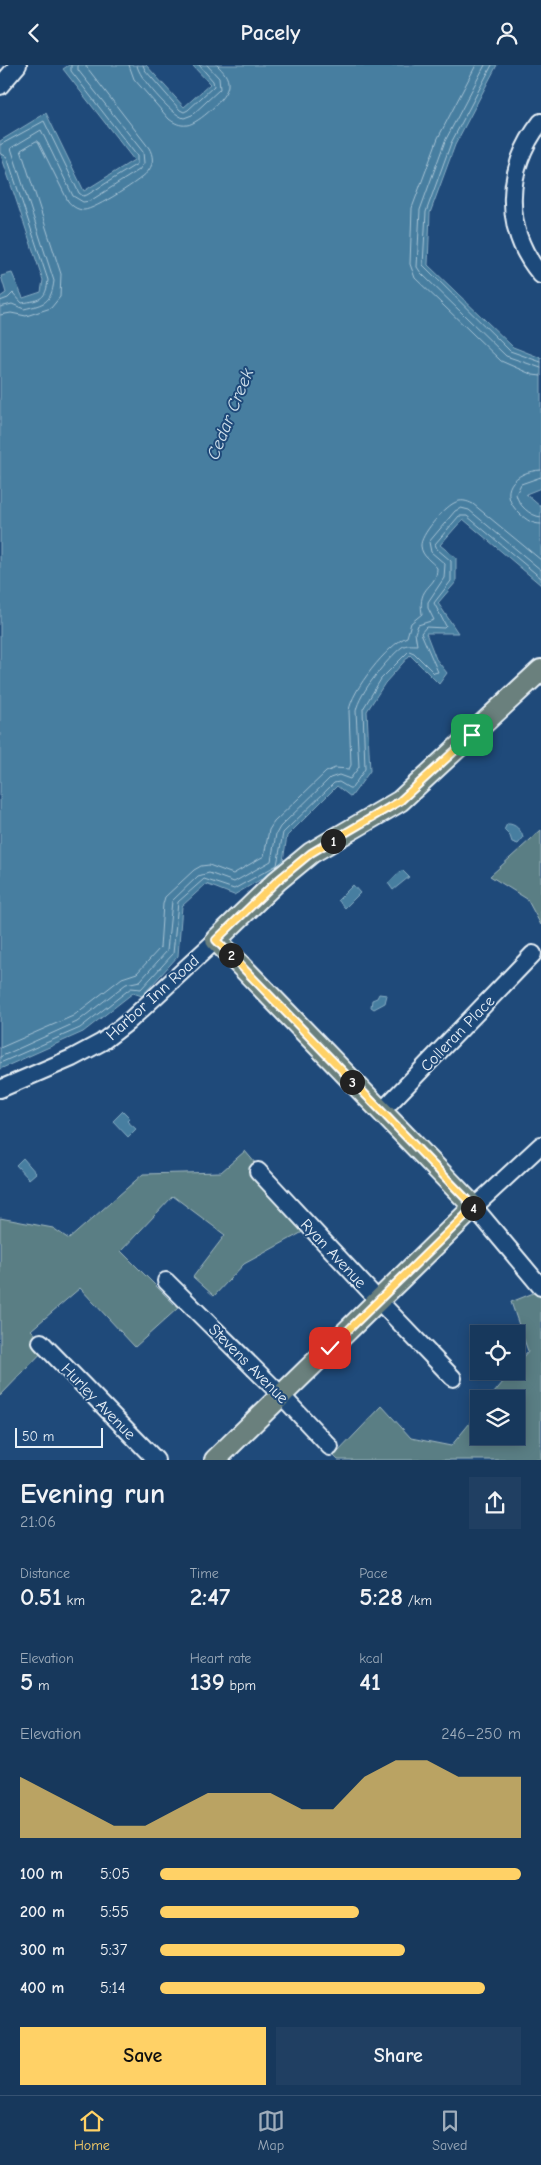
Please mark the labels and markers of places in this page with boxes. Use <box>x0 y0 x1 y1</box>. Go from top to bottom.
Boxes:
pin <box>451 714 493 756</box>
pin: 1 <box>320 829 346 853</box>
pin: 2 <box>218 943 244 967</box>
pin: 3 <box>340 1069 364 1095</box>
pin: 4 <box>460 1195 486 1221</box>
pin <box>309 1327 351 1369</box>

